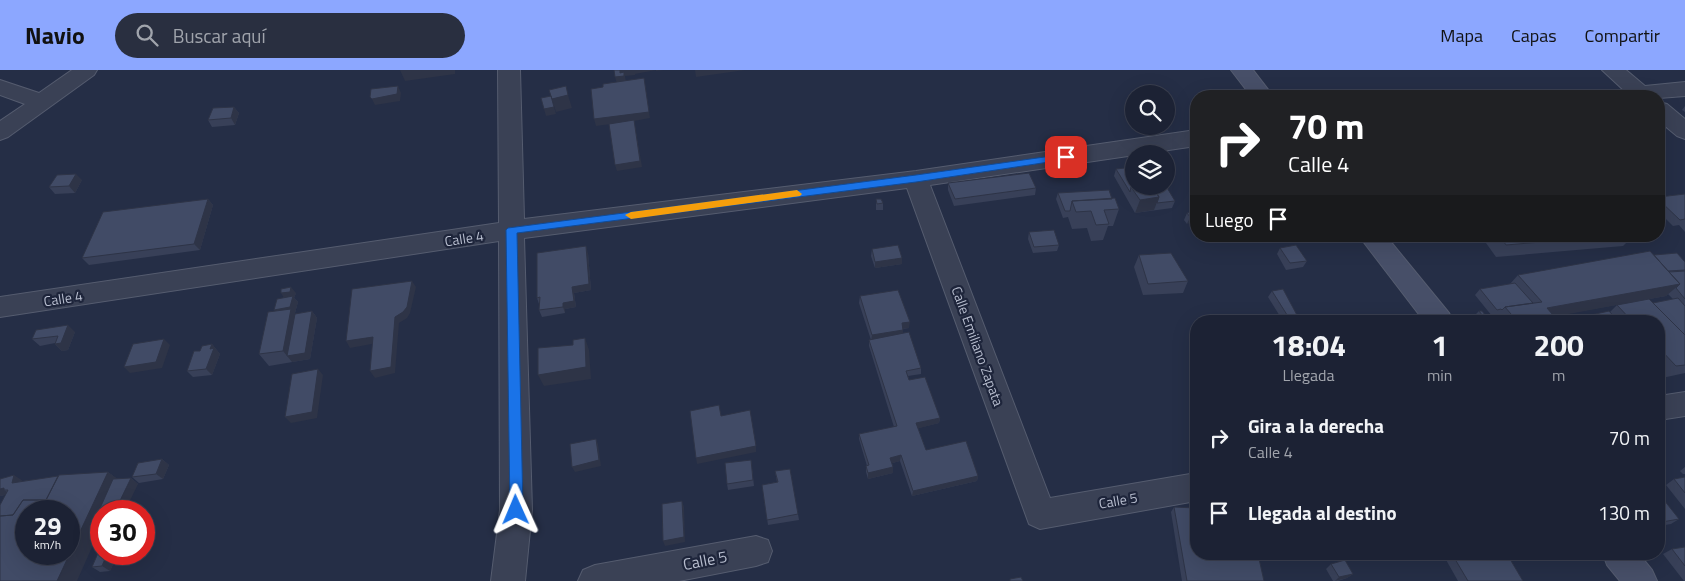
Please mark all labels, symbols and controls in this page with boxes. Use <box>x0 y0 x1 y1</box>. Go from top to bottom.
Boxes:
search box <box>115 13 465 58</box>
text: Navio <box>25 17 85 53</box>
icon: search <box>133 21 161 49</box>
text: Buscar aquí <box>173 21 266 50</box>
text: Mapa <box>1440 22 1483 49</box>
text: Capas <box>1511 22 1557 49</box>
text: Compartir <box>1585 22 1660 49</box>
map controls <box>1125 85 1175 195</box>
button: search <box>1125 85 1175 135</box>
text: 70 m <box>1288 99 1364 153</box>
icon: right <box>1205 110 1270 175</box>
pin <box>1045 136 1087 178</box>
icon: arrive <box>1052 143 1080 171</box>
button: layers <box>1125 145 1175 195</box>
text: Calle 4 <box>1288 147 1349 181</box>
text: Luego <box>1205 205 1254 234</box>
icon: arrive <box>1264 205 1292 233</box>
street label: Calle 4 <box>443 225 485 251</box>
street label: Calle Emiliano Zapata <box>947 283 1009 409</box>
street label: Calle 4 <box>42 285 84 311</box>
text: 18:04 <box>1271 322 1346 368</box>
text: 1 <box>1431 322 1448 368</box>
text: 200 <box>1534 322 1584 368</box>
text: Llegada <box>1282 363 1335 387</box>
text: min <box>1427 363 1452 387</box>
text: m <box>1552 363 1565 387</box>
text: Gira a la derecha <box>1248 411 1384 440</box>
text: 70 m <box>1609 423 1650 452</box>
icon: right <box>1205 424 1233 452</box>
text: Calle 4 <box>1248 440 1293 464</box>
position arrow <box>489 483 541 535</box>
street label: Calle 5 <box>1097 486 1139 514</box>
text: Llegada al destino <box>1248 498 1397 527</box>
text: 130 m <box>1598 498 1650 527</box>
icon: arrive <box>1205 499 1233 527</box>
speed limit sign: 30 <box>90 500 155 565</box>
text: 29 <box>33 507 62 545</box>
text: km/h <box>34 535 61 554</box>
street label: Calle 5 <box>681 544 729 576</box>

